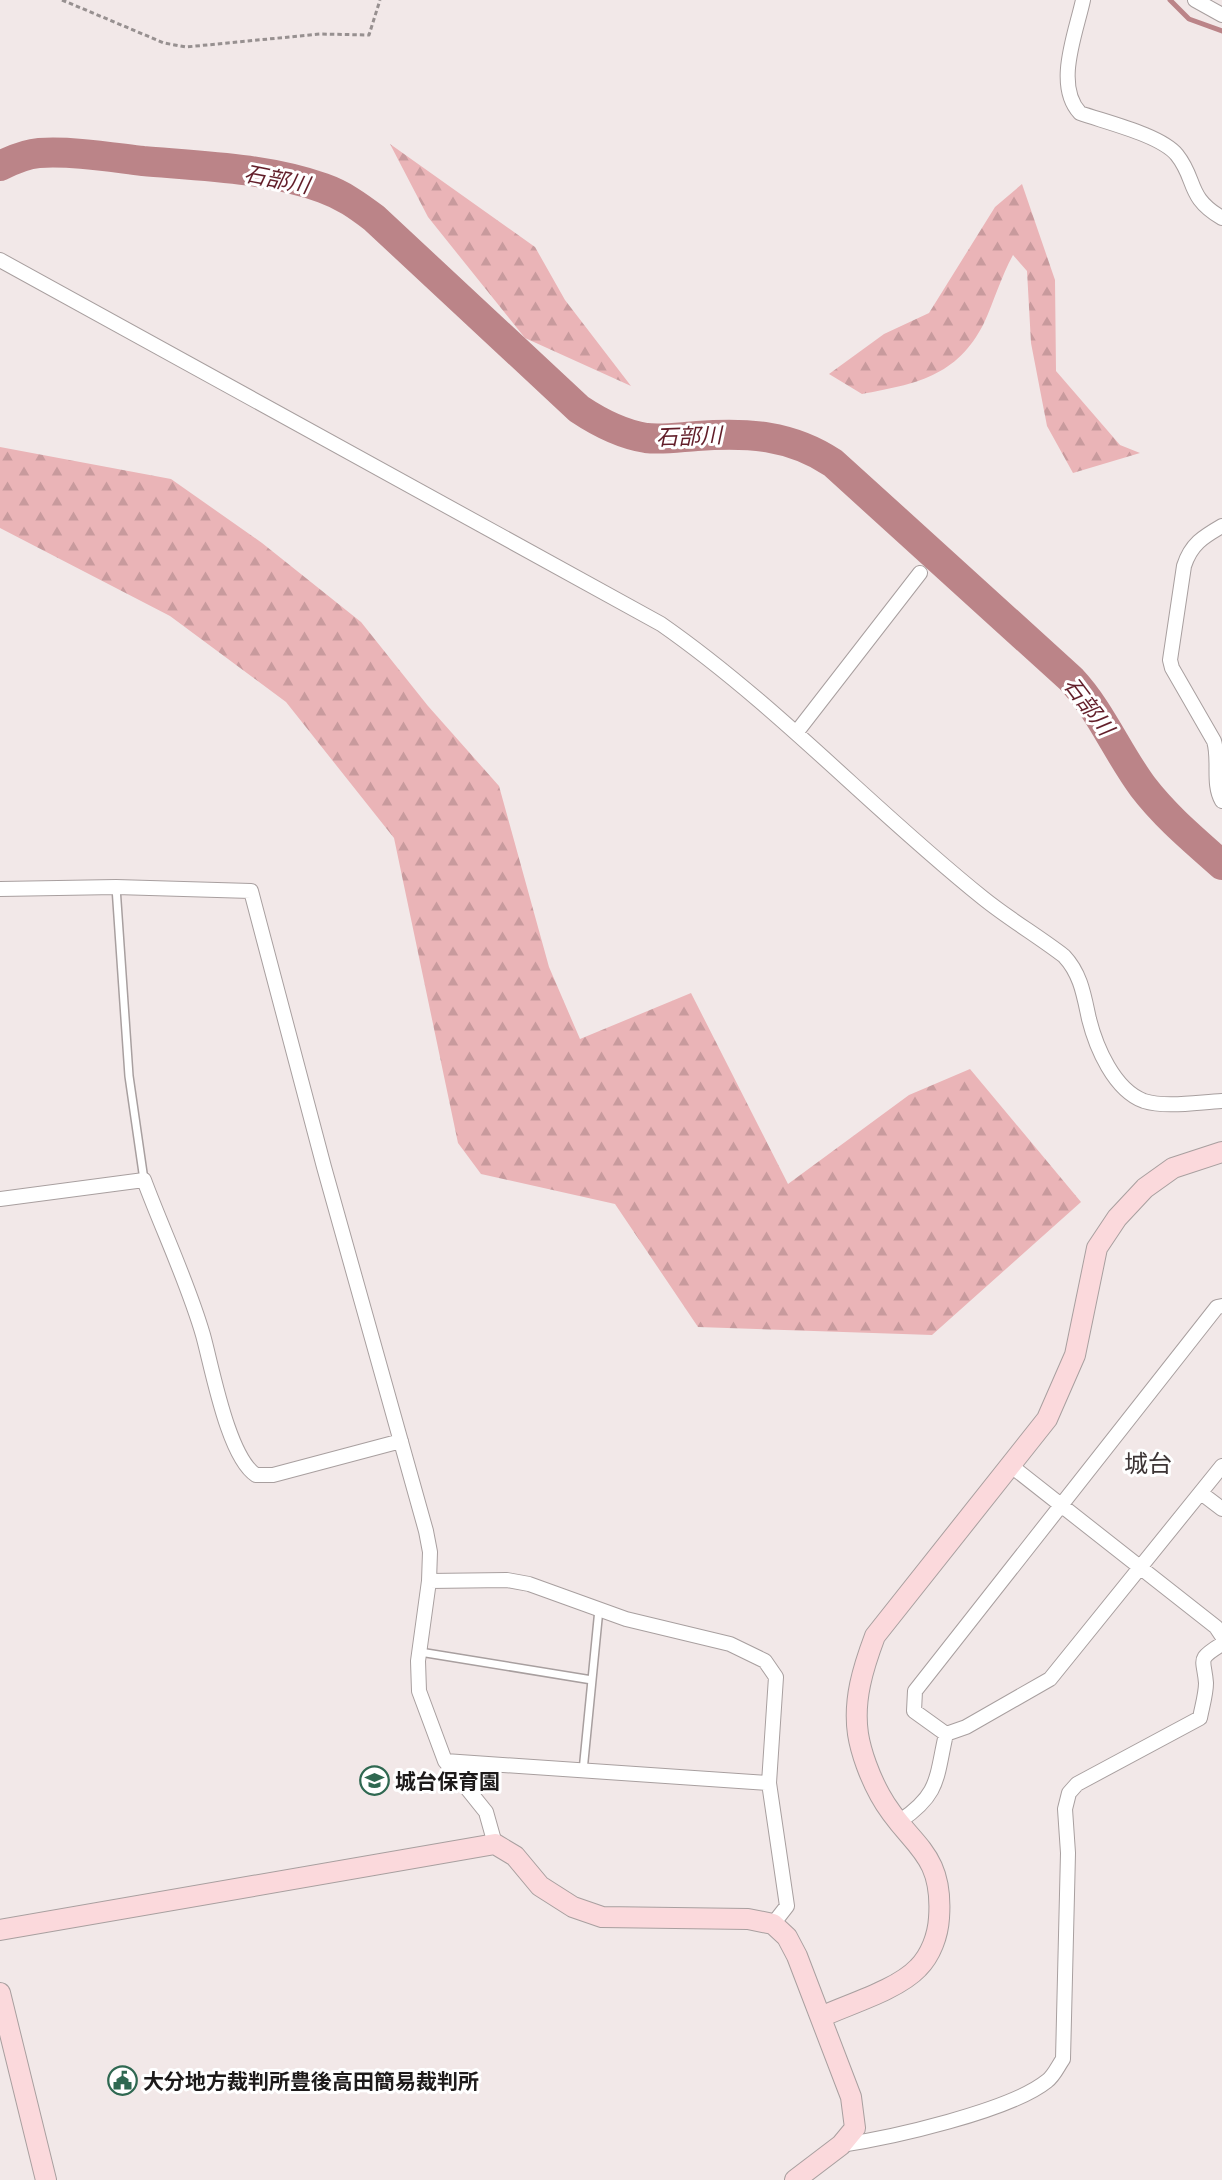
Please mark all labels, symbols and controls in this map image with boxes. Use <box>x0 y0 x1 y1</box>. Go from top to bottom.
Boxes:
water label: 石部川 <box>242 159 314 199</box>
water label: 石部川 <box>656 421 724 451</box>
water label: 石部川 <box>1058 671 1121 742</box>
district label: 城台 <box>1124 1448 1172 1479</box>
school or university icon: 城台保育園 <box>358 1765 390 1797</box>
place label: 城台保育園 <box>395 1768 500 1795</box>
public building icon: 大分地方裁判所豊後高田簡易裁判所 <box>106 2065 138 2097</box>
place label: 大分地方裁判所豊後高田簡易裁判所 <box>143 2068 479 2095</box>

